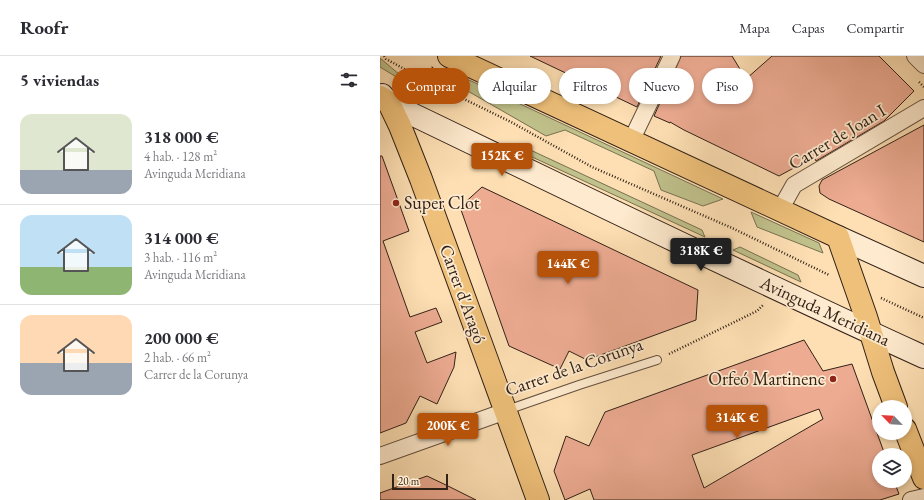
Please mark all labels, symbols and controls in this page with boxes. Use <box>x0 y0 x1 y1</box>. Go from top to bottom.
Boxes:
text: Roofr <box>20 15 68 40</box>
text: Mapa <box>739 19 770 37</box>
text: Capas <box>792 19 824 37</box>
text: Compartir <box>846 19 904 37</box>
chip: Comprar <box>392 68 470 104</box>
chip: Alquilar <box>478 68 551 104</box>
chip: Filtros <box>559 68 621 104</box>
chip: Nuevo <box>629 68 694 104</box>
chip: Piso <box>702 68 753 104</box>
text: 5 viviendas <box>20 69 99 91</box>
icon: filters <box>338 69 360 91</box>
street label: Carrer de Joan I <box>784 99 890 175</box>
text: 318 000 € <box>144 126 219 148</box>
icon: home <box>52 130 100 178</box>
pin: 152K € <box>469 143 535 177</box>
text: 152K € <box>480 147 524 164</box>
text: 4 hab. · 128 m² <box>144 148 217 165</box>
text: Avinguda Meridiana <box>144 165 246 182</box>
place label: Super Clot <box>404 191 480 214</box>
marker: Super Clot <box>391 198 401 208</box>
text: 314 000 € <box>144 227 219 249</box>
icon: home <box>52 231 100 279</box>
pin: 318K € <box>668 238 734 272</box>
street label: Carrer d'Aragó <box>435 241 492 347</box>
text: 318K € <box>679 242 723 259</box>
text: 3 hab. · 116 m² <box>144 249 217 266</box>
pin: 144K € <box>535 251 601 285</box>
text: 144K € <box>546 255 590 272</box>
text: Avinguda Meridiana <box>144 266 246 283</box>
street label: Avinguda Meridiana <box>756 270 895 351</box>
text: 200 000 € <box>144 327 219 349</box>
icon: home <box>52 331 100 379</box>
street label: Carrer de la Corunya <box>502 332 647 401</box>
text: 2 hab. · 66 m² <box>144 349 211 366</box>
text: Carrer de la Corunya <box>144 366 248 383</box>
place label: Orfeó Martinenc <box>708 367 825 390</box>
marker: Orfeó Martinenc <box>828 374 838 384</box>
north arrow <box>872 400 912 440</box>
map controls <box>872 400 912 488</box>
pin: 314K € <box>704 405 770 439</box>
text: 314K € <box>715 409 759 426</box>
pin: 200K € <box>415 413 481 447</box>
text: 200K € <box>426 417 470 434</box>
button: layers <box>872 448 912 488</box>
scale bar <box>392 472 448 491</box>
text: 20 m <box>398 474 419 488</box>

